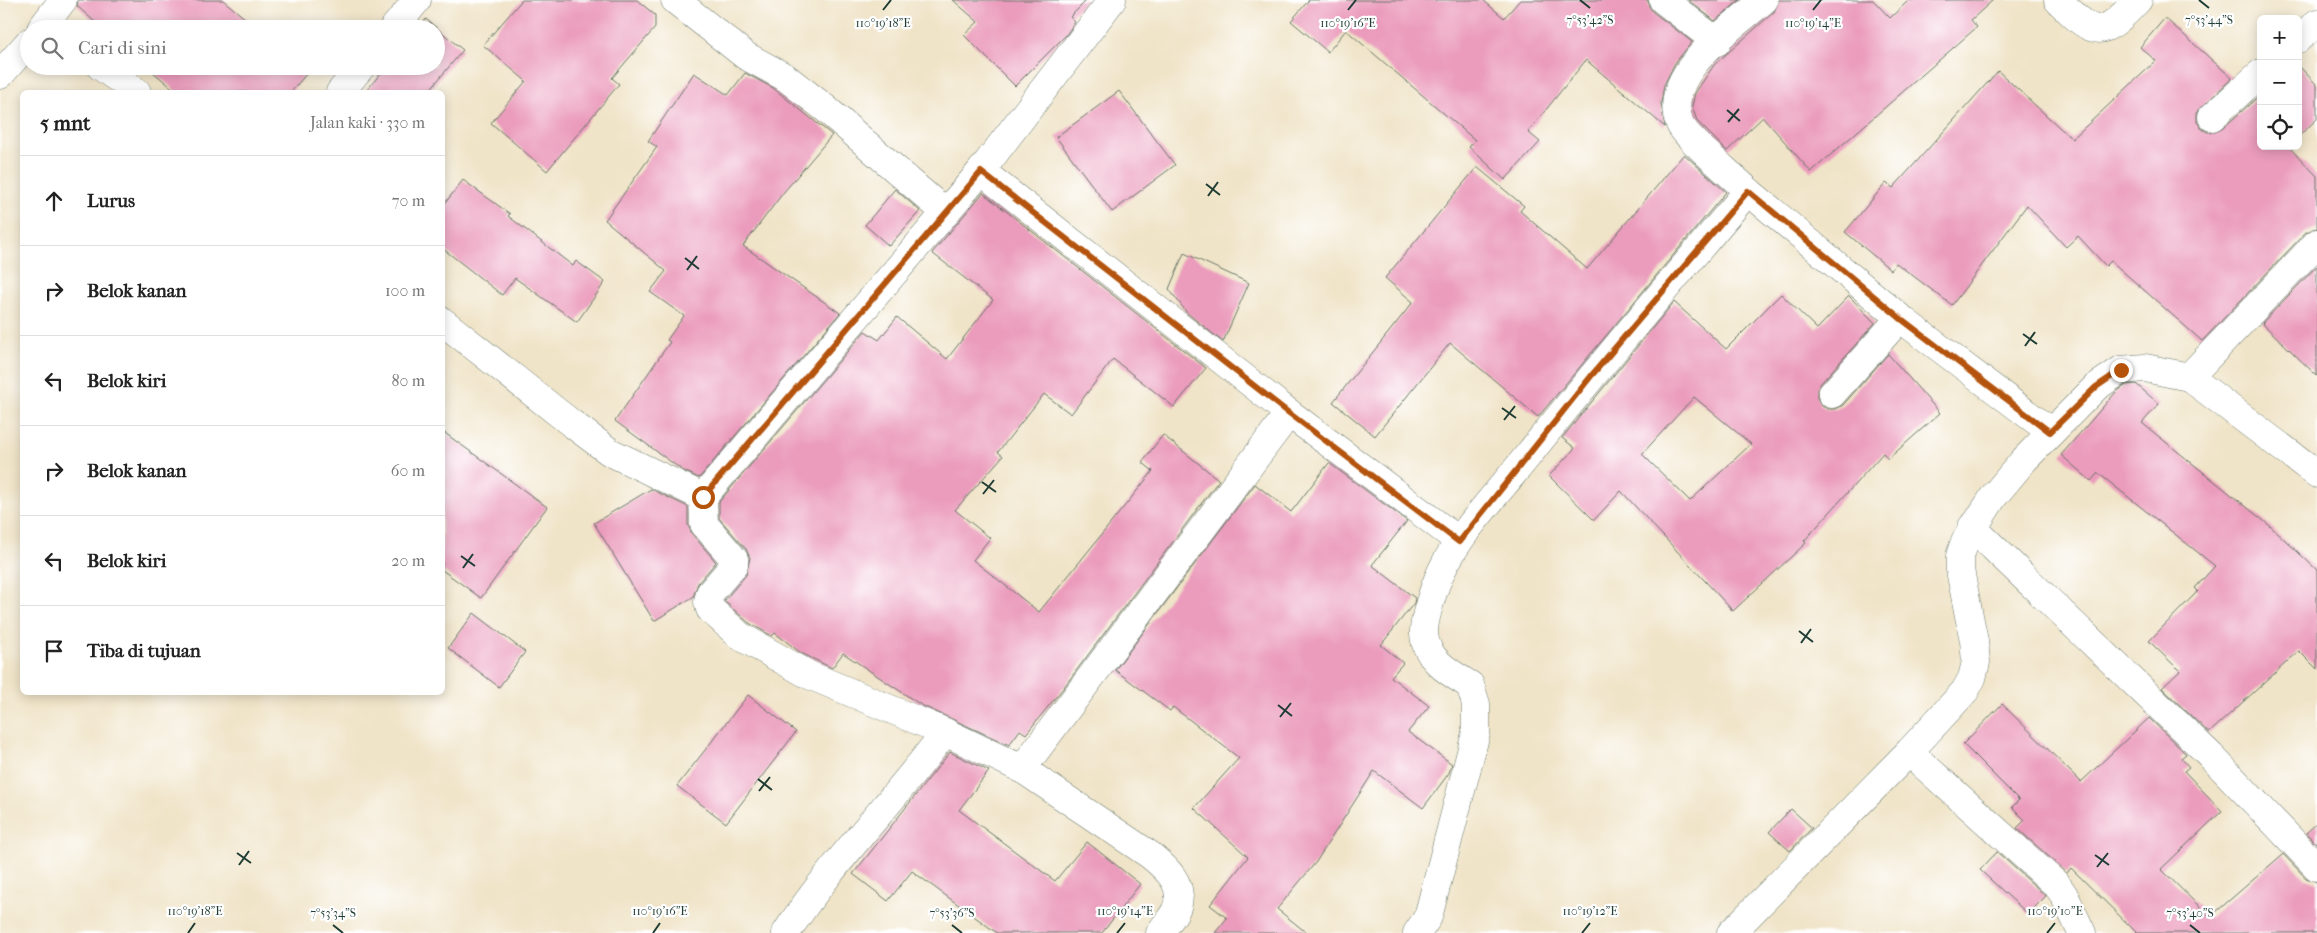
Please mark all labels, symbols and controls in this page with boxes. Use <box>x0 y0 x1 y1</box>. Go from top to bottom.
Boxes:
text: 7°53'42"S <box>1567 13 1613 27</box>
text: 7°53'44"S <box>2185 13 2233 27</box>
map controls <box>2257 15 2302 150</box>
button: + <box>2257 15 2302 60</box>
text: 110°19'18"E <box>856 16 910 30</box>
text: 110°19'16"E <box>1320 16 1376 30</box>
text: 110°19'14"E <box>1785 16 1841 30</box>
search box <box>20 20 445 75</box>
icon: search <box>38 34 66 62</box>
text: Cari di sini <box>78 37 167 59</box>
button: − <box>2257 60 2302 105</box>
button: locate <box>2257 105 2302 150</box>
text: 5 mnt <box>40 111 91 135</box>
text: Jalan kaki · 330 m <box>310 113 425 132</box>
icon: ahead <box>40 187 68 215</box>
text: Lurus <box>87 190 135 212</box>
text: 70 m <box>392 191 425 210</box>
icon: right <box>40 277 68 305</box>
text: Belok kanan <box>87 280 187 302</box>
text: 100 m <box>385 281 425 300</box>
route end <box>2110 359 2133 382</box>
icon: left <box>40 367 68 395</box>
text: Belok kiri <box>87 370 166 392</box>
text: 80 m <box>391 371 425 390</box>
icon: right <box>40 457 68 485</box>
text: Belok kanan <box>87 460 187 482</box>
text: 60 m <box>391 461 425 480</box>
route start <box>692 486 715 509</box>
icon: left <box>40 547 68 575</box>
text: Belok kiri <box>87 550 166 572</box>
text: 20 m <box>391 551 425 570</box>
icon: arrive <box>40 637 68 665</box>
text: Tiba di tujuan <box>87 640 201 662</box>
text: 110°19'18"E <box>168 904 222 918</box>
text: 110°19'16"E <box>632 904 688 918</box>
text: 110°19'14"E <box>1097 904 1153 918</box>
text: 110°19'12"E <box>1562 904 1618 918</box>
text: 110°19'10"E <box>2027 904 2083 918</box>
text: 7°53'34"S <box>310 906 356 920</box>
text: 7°53'36"S <box>929 906 975 920</box>
text: 7°53'40"S <box>2166 906 2214 920</box>

